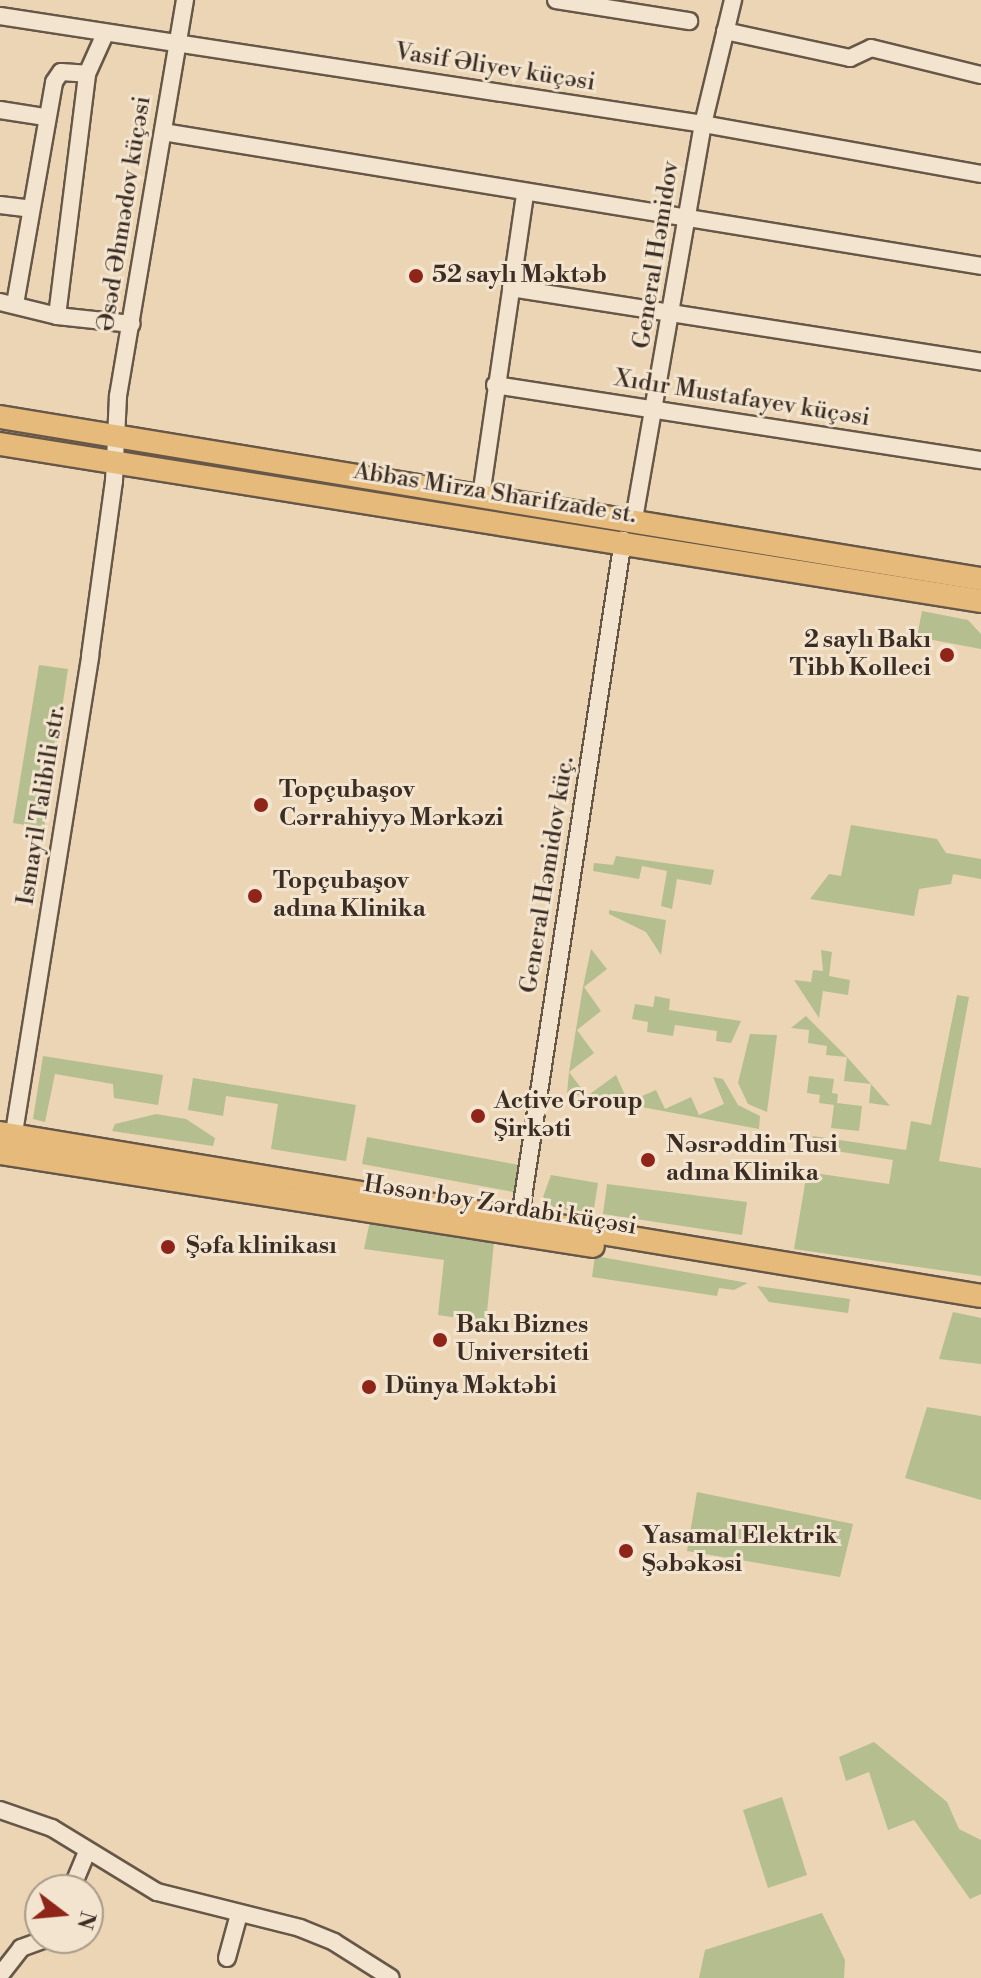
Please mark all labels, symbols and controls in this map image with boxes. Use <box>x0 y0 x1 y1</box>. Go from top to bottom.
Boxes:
street label: Vasif Əliyev küçəsi <box>393 38 597 98</box>
street label: Əsəd Əhmədov küçəsi <box>92 94 158 334</box>
street label: General Həmidov <box>628 159 686 351</box>
place label: 52 saylı Məktəb <box>432 262 607 290</box>
marker: 52 saylı Məktəb <box>407 267 425 285</box>
street label: Xıdır Mustafayev küçəsi <box>612 365 872 433</box>
street label: Abbas Mirza Sharifzade st. <box>352 457 638 531</box>
place label: 2 saylı Bakı Tibb Kolleci <box>790 627 931 683</box>
marker: 2 saylı Bakı Tibb Kolleci <box>938 646 956 664</box>
street label: Ismayil Talibili str. <box>12 703 72 907</box>
street label: General Həmidov küç. <box>515 755 581 995</box>
place label: Topçubaşov Cərrahiyyə Mərkəzi <box>279 777 503 833</box>
marker: Topçubaşov Cərrahiyyə Mərkəzi <box>250 794 272 816</box>
place label: Topçubaşov adına Klinika <box>273 868 426 924</box>
marker: Topçubaşov adına Klinika <box>244 885 266 907</box>
place label: Active Group Şirkəti <box>494 1088 643 1144</box>
marker: Active Group Şirkəti <box>469 1107 487 1125</box>
place label: Nəsrəddin Tusi adına Klinika <box>666 1132 838 1188</box>
marker: Nəsrəddin Tusi adına Klinika <box>637 1149 659 1171</box>
street label: Həsən bəy Zərdabi küçəsi <box>362 1170 638 1242</box>
place label: Şəfa klinikası <box>186 1233 337 1261</box>
marker: Şəfa klinikası <box>157 1236 179 1258</box>
place label: Bakı Biznes Universiteti <box>456 1312 589 1368</box>
marker: Bakı Biznes Universiteti <box>431 1331 449 1349</box>
place label: Dünya Məktəbi <box>385 1373 557 1401</box>
marker: Dünya Məktəbi <box>360 1378 378 1396</box>
place label: Yasamal Elektrik Şəbəkəsi <box>642 1523 837 1579</box>
marker: Yasamal Elektrik Şəbəkəsi <box>617 1542 635 1560</box>
north arrow <box>24 1874 104 1954</box>
text: N <box>70 1908 101 1932</box>

